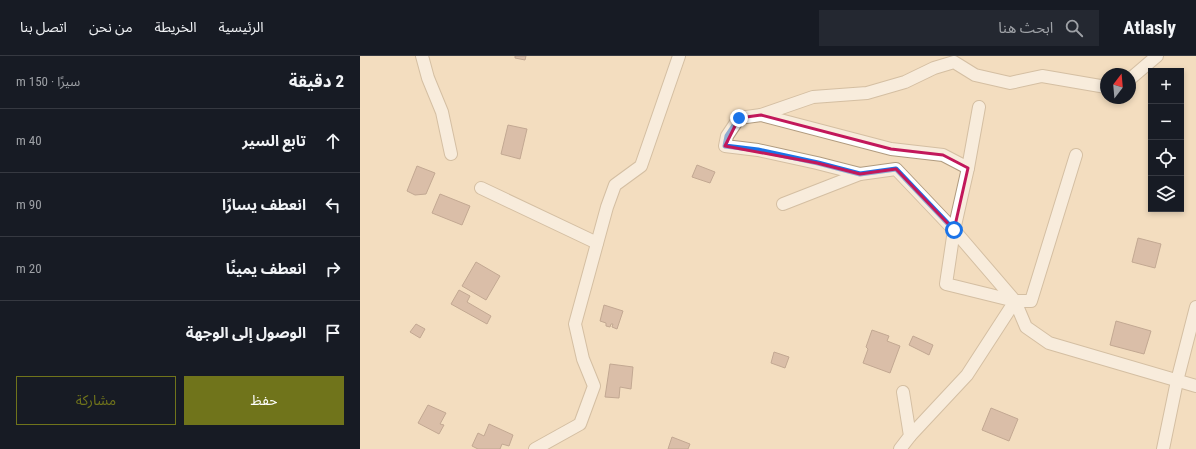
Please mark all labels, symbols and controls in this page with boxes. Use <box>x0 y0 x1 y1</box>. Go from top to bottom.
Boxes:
search box <box>819 10 1099 46</box>
text: Atlasly <box>1123 16 1176 39</box>
icon: search <box>1063 17 1085 39</box>
text: اتصل بنا <box>20 19 67 35</box>
text: من نحن <box>89 19 133 35</box>
text: الخريطة <box>155 19 197 35</box>
text: الرئيسية <box>219 19 264 35</box>
text: ابحث هنا <box>998 19 1053 37</box>
north arrow <box>1100 68 1136 104</box>
map controls <box>1148 68 1184 212</box>
button: + <box>1148 68 1184 104</box>
text: 2 دقيقة <box>289 71 344 91</box>
text: سيرًا · 150 m <box>16 74 80 89</box>
button: − <box>1148 104 1184 140</box>
route end <box>730 109 748 127</box>
icon: ahead <box>322 130 344 152</box>
text: تابع السير <box>242 132 306 150</box>
text: 40 m <box>16 133 42 148</box>
button: locate <box>1148 140 1184 176</box>
button: layers <box>1148 176 1184 212</box>
icon: left <box>322 194 344 216</box>
text: انعطف يسارًا <box>222 196 306 214</box>
text: 90 m <box>16 197 42 212</box>
route start <box>945 221 963 239</box>
icon: right <box>322 258 344 280</box>
text: انعطف يمينًا <box>226 260 306 278</box>
text: 20 m <box>16 261 42 276</box>
icon: arrive <box>322 322 344 344</box>
text: الوصول إلى الوجهة <box>186 324 306 342</box>
button: مشاركة <box>16 376 176 425</box>
button: حفظ <box>184 376 344 425</box>

